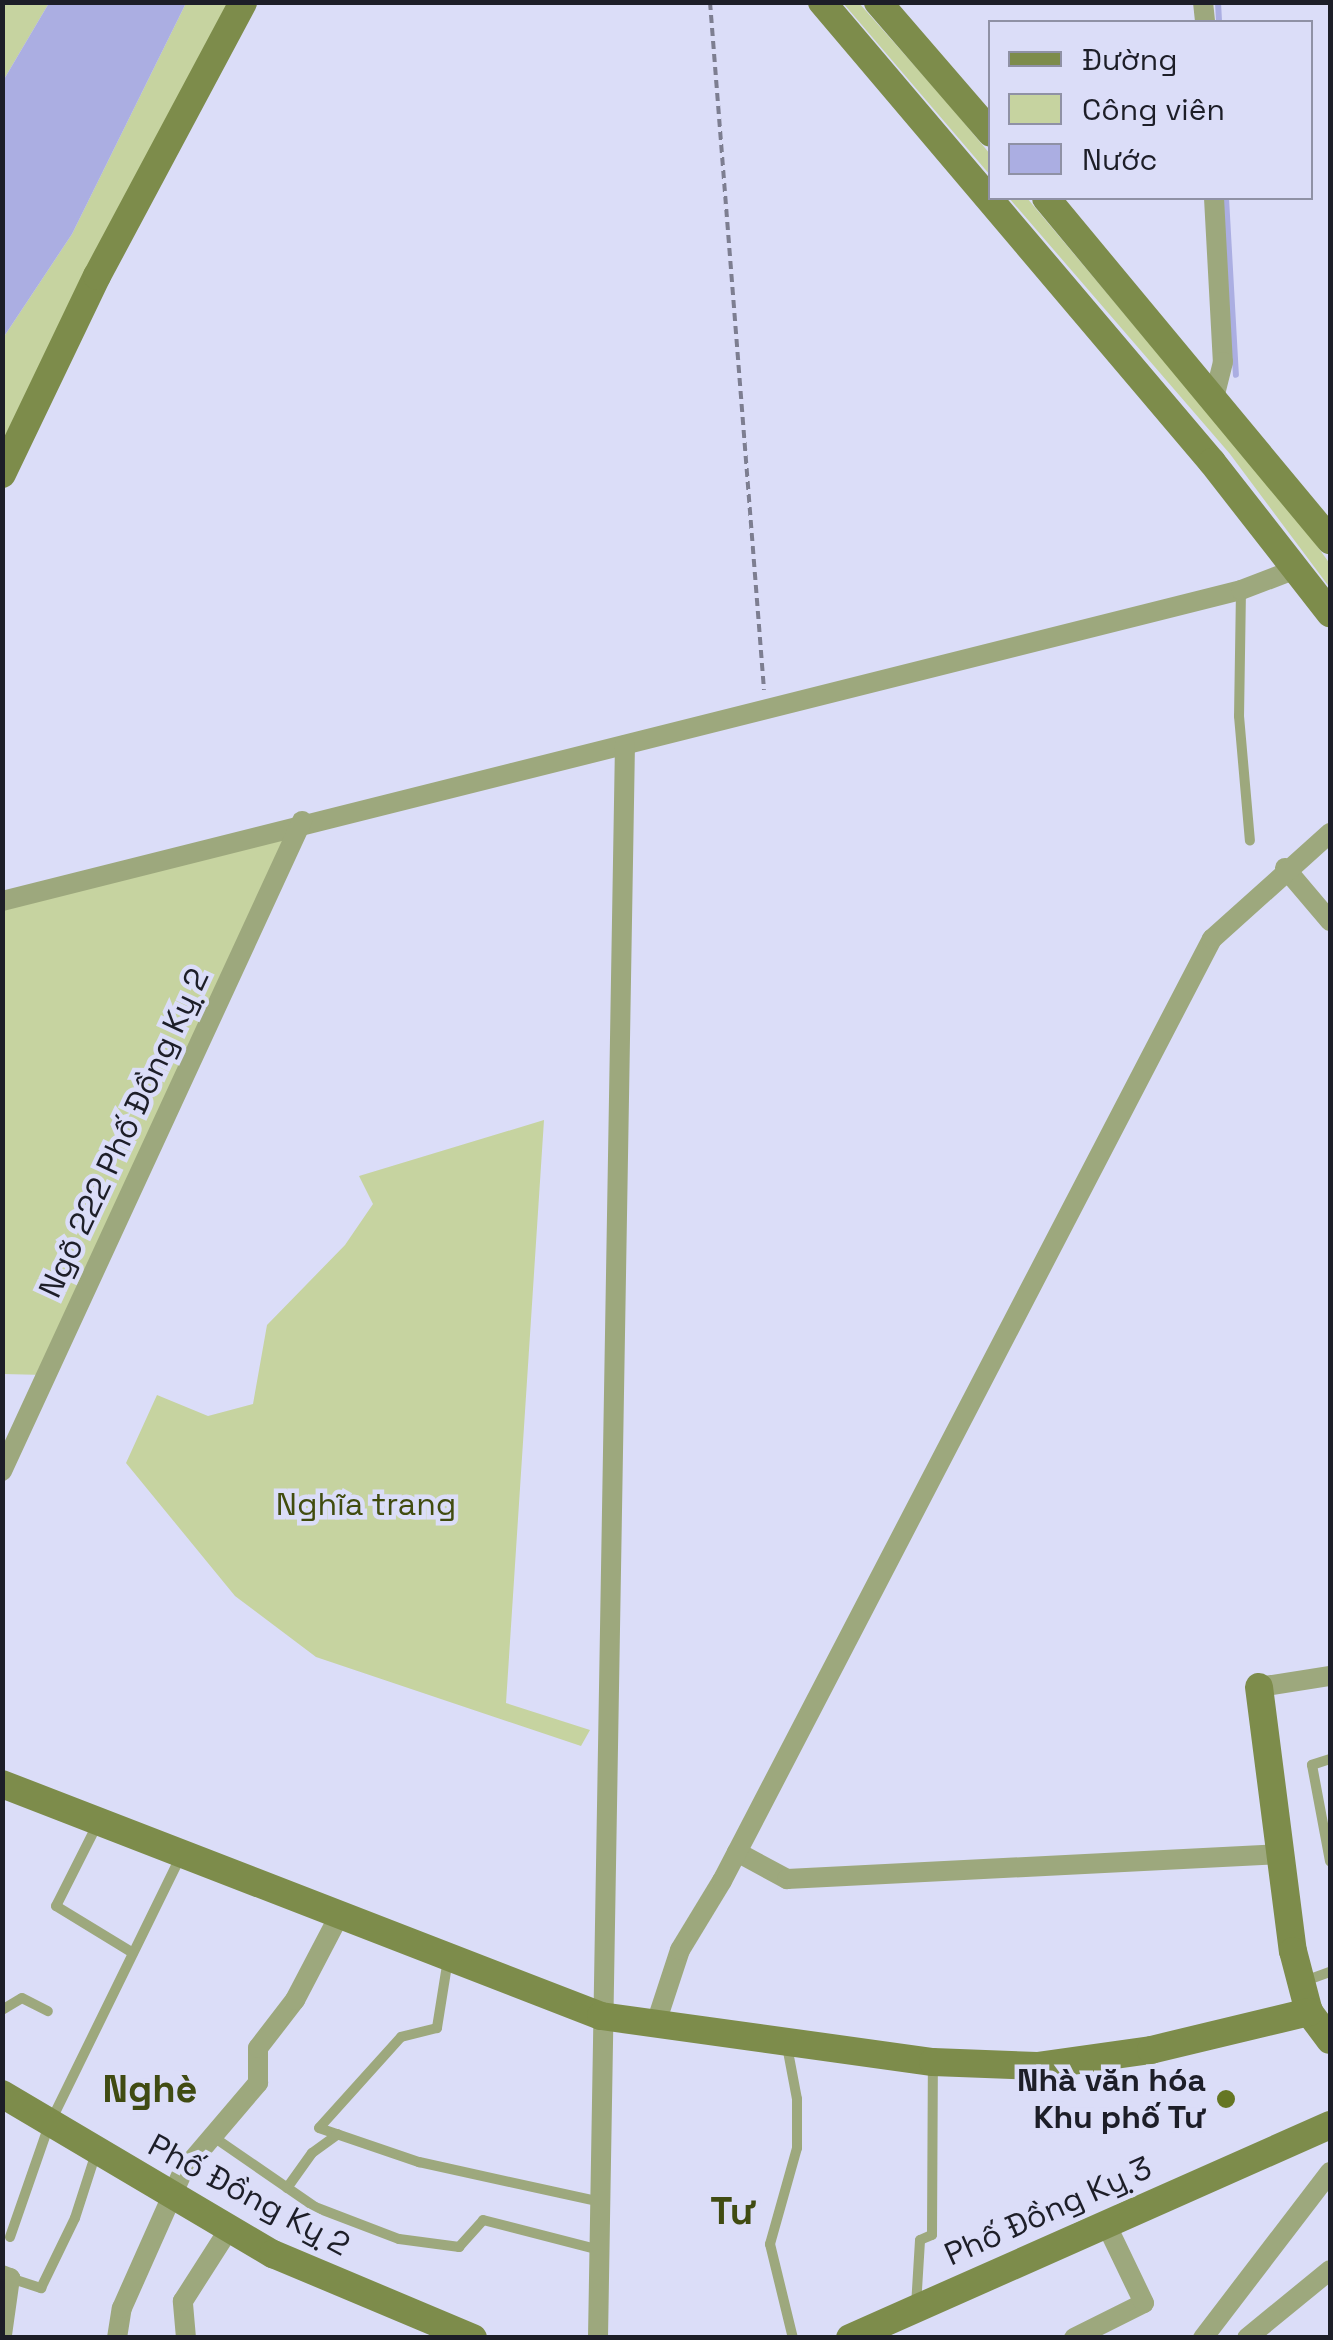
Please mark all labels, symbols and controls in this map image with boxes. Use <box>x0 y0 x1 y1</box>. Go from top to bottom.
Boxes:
legend <box>988 20 1313 200</box>
text: Đường <box>1082 40 1178 79</box>
text: Công viên <box>1082 90 1225 129</box>
text: Nước <box>1082 140 1157 179</box>
street label: Ngõ 222 Phố Đồng Kỵ 2 <box>31 962 217 1304</box>
park label: Nghĩa trang <box>276 1485 456 1523</box>
place label: Nhà văn hóa Khu phố Tư <box>1017 2062 1206 2137</box>
district label: Nghè <box>102 2067 198 2113</box>
marker: Nhà văn hóa Khu phố Tư <box>1215 2088 1237 2110</box>
street label: Phố Đồng Kỵ 2 <box>142 2126 356 2264</box>
street label: Phố Đồng Kỵ 3 <box>939 2148 1157 2274</box>
district label: Tư <box>710 2189 756 2235</box>

